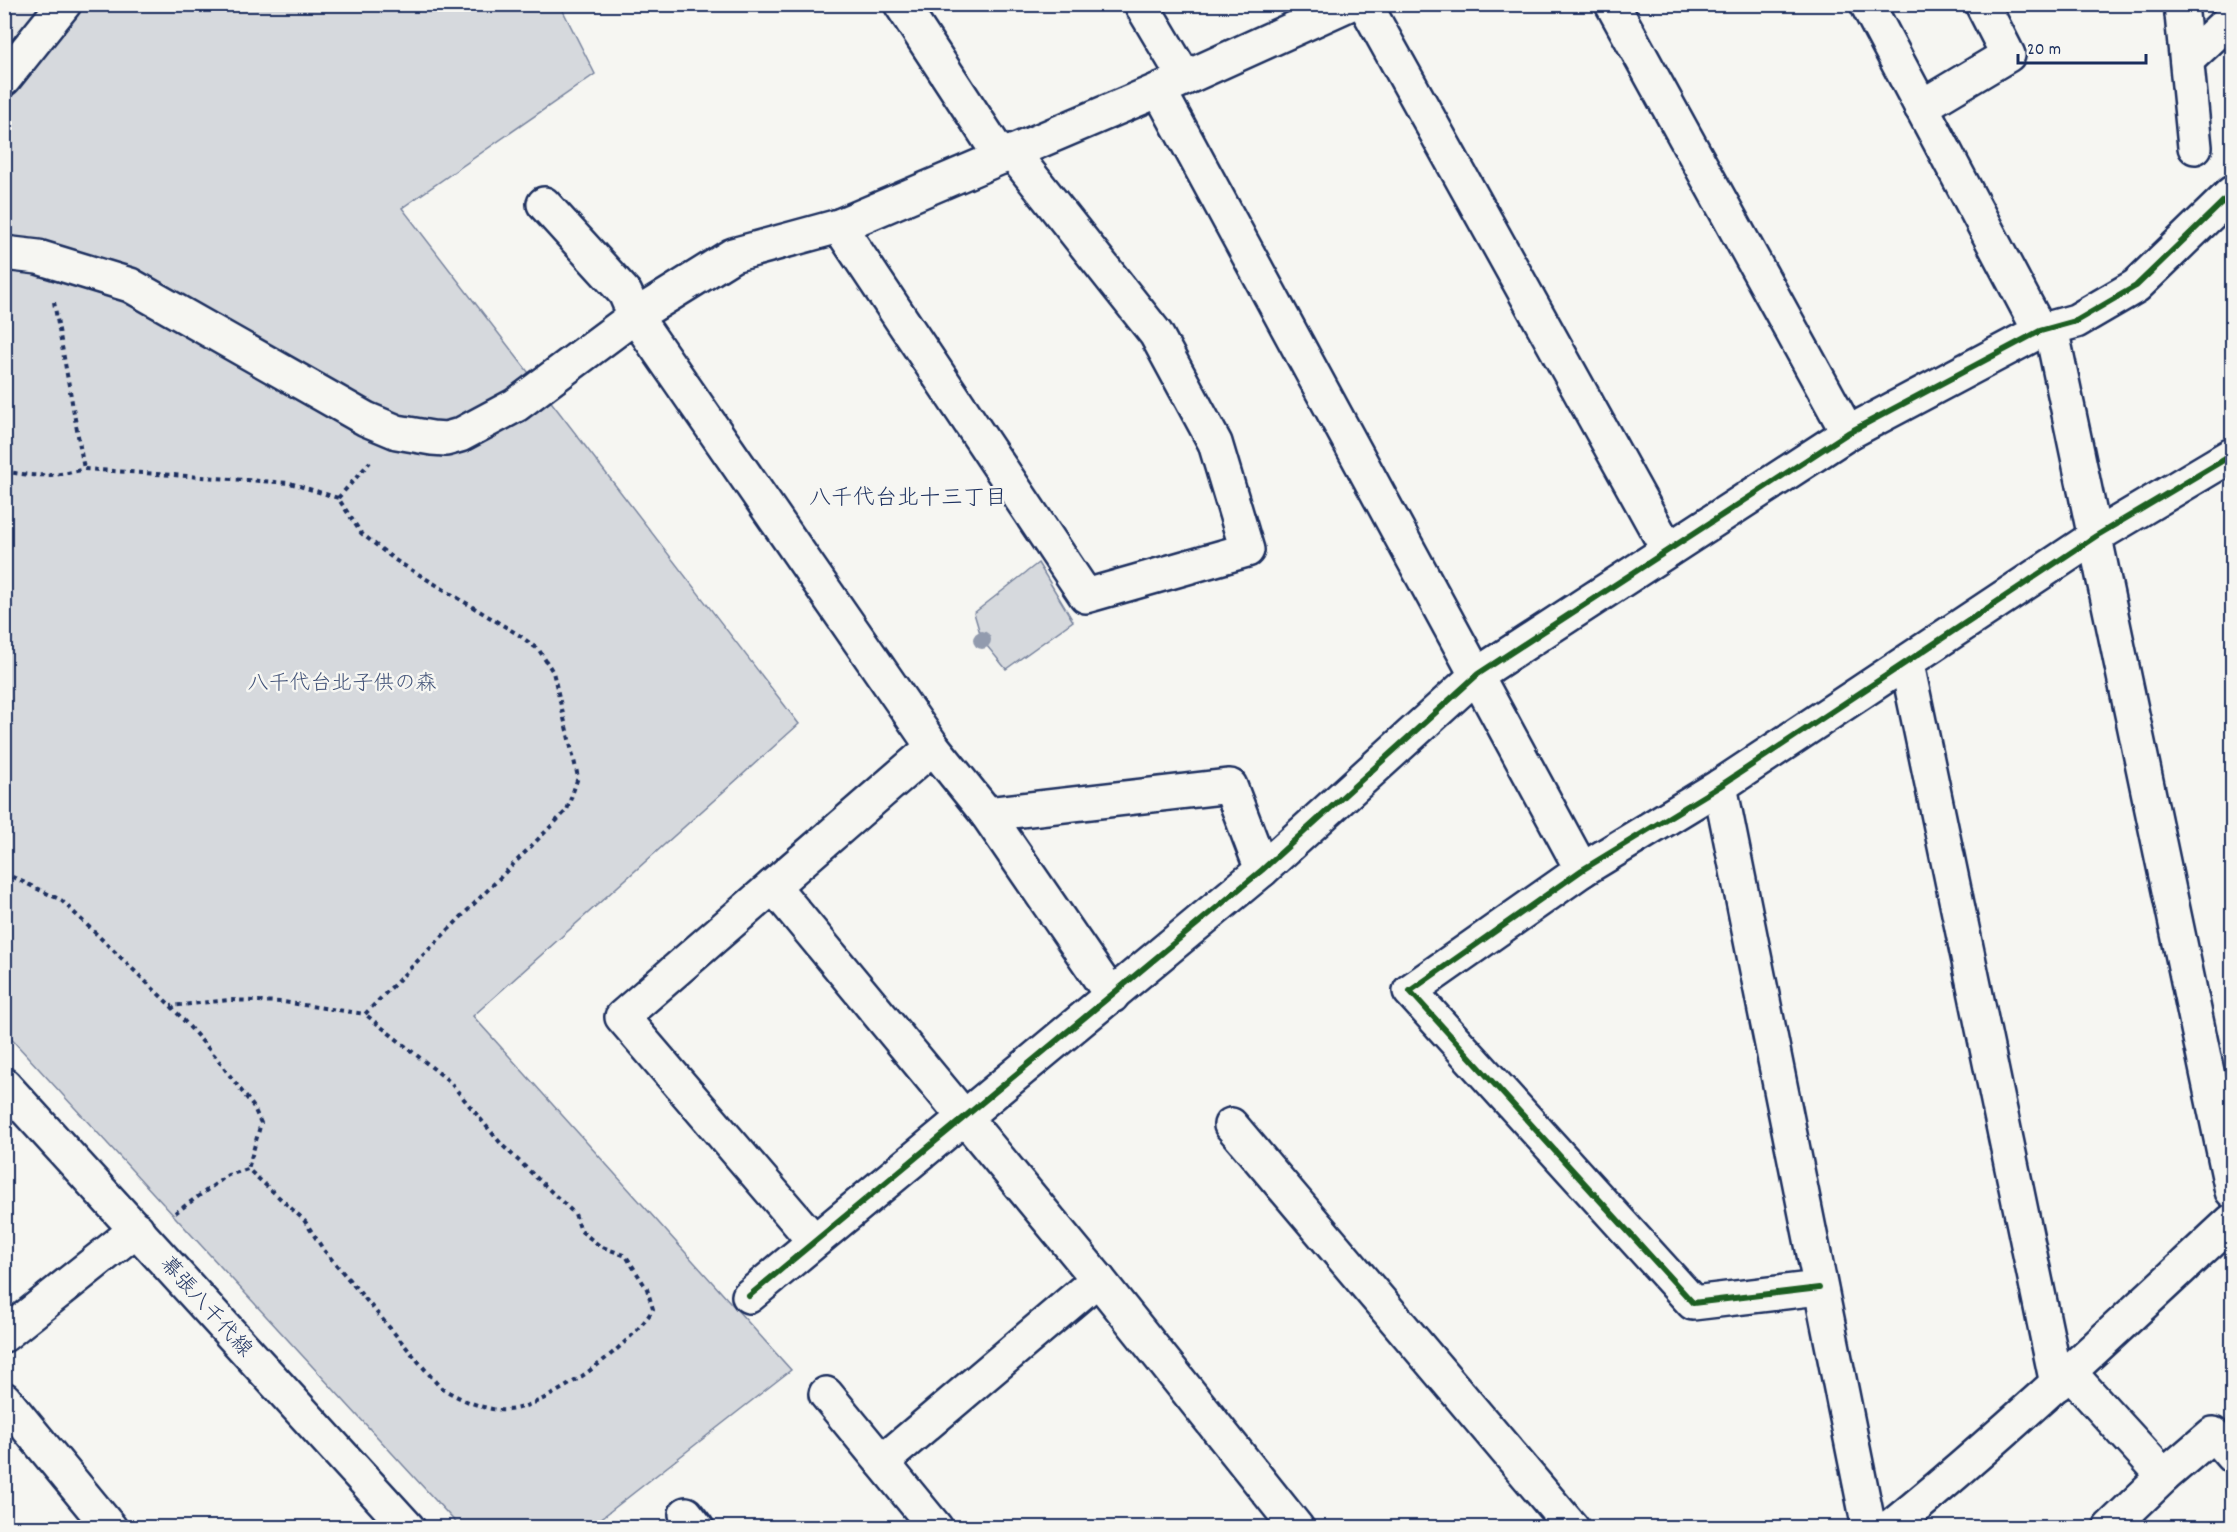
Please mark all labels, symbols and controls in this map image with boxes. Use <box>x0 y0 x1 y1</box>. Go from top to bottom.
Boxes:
scale bar <box>2018 27 2146 65</box>
text: 20 m <box>2027 38 2061 63</box>
district label: 八千代台北十三丁目 <box>809 484 1007 515</box>
park label: 八千代台北子供の森 <box>248 670 437 700</box>
street label: 幕張八千代線 <box>151 1251 258 1365</box>

